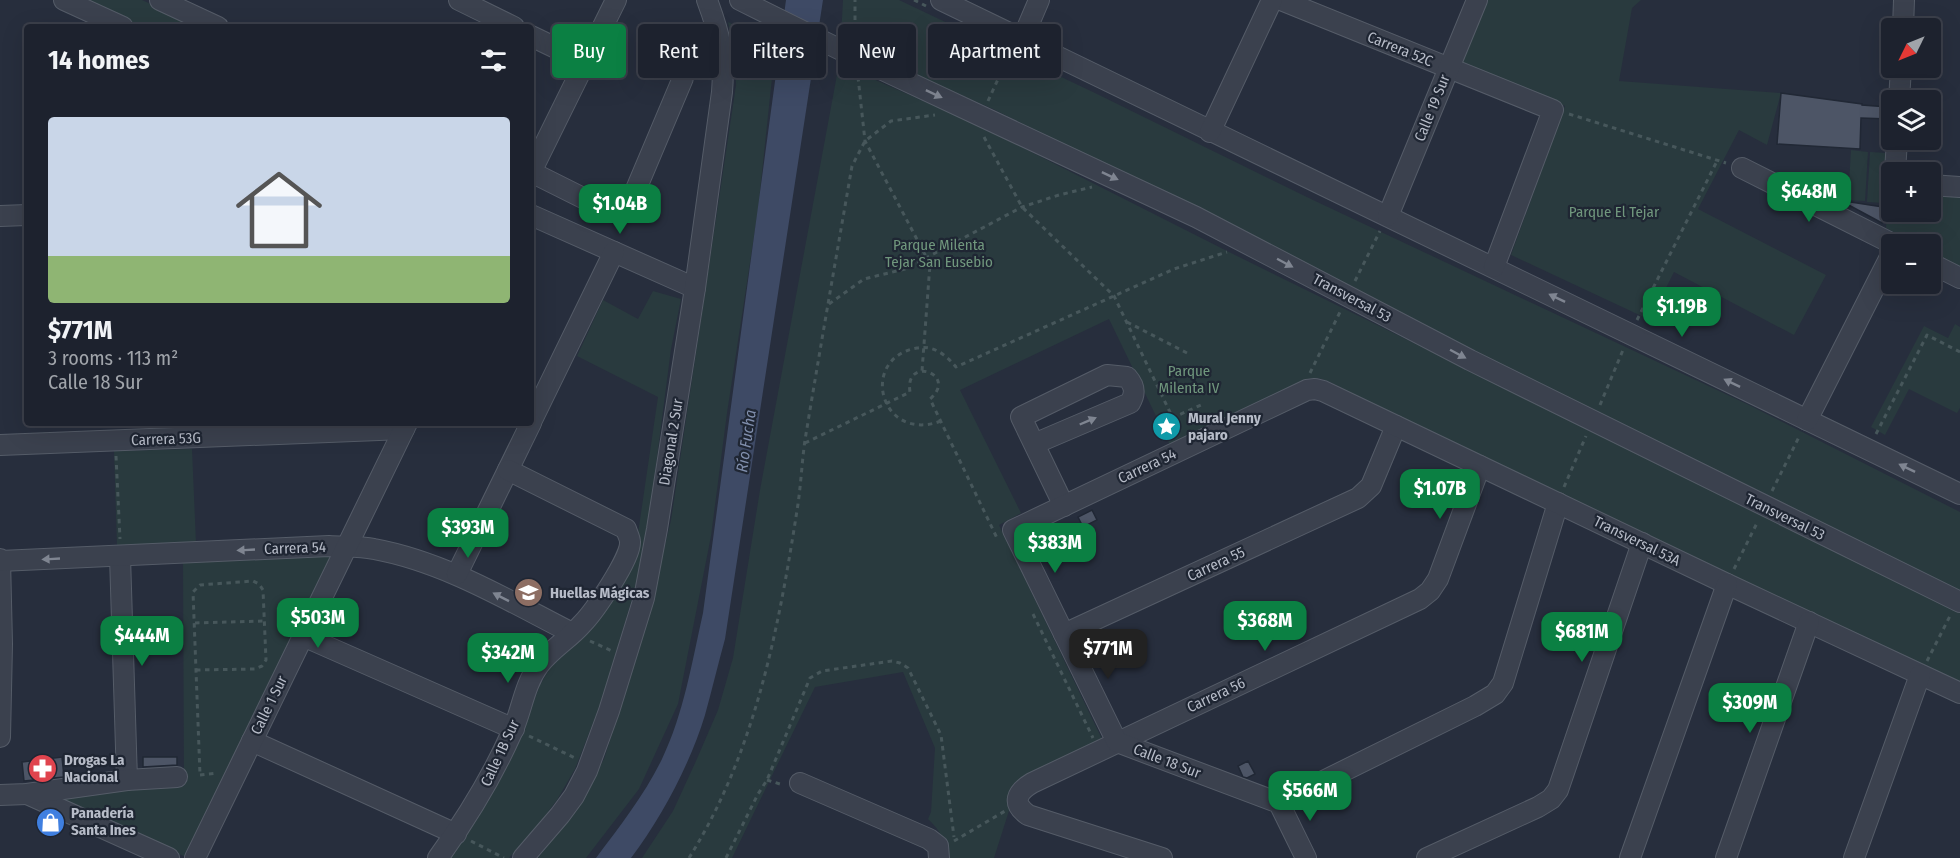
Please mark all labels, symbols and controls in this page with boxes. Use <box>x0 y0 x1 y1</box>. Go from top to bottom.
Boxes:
north arrow <box>1881 18 1941 78</box>
map controls <box>1881 18 1941 294</box>
chip: Buy <box>552 24 626 78</box>
chip: Rent <box>638 24 719 78</box>
chip: Filters <box>731 24 826 78</box>
chip: New <box>838 24 916 78</box>
chip: Apartment <box>928 24 1061 78</box>
street label: Carrera 52C <box>1365 28 1436 70</box>
icon: filters <box>477 44 510 77</box>
text: 14 homes <box>48 45 150 76</box>
street label: Calle 19 Sur <box>1410 71 1454 144</box>
one-way arrow <box>925 89 942 98</box>
button: layers <box>1881 90 1941 150</box>
icon: home <box>225 156 333 264</box>
button: + <box>1881 162 1941 222</box>
one-way arrow <box>1102 172 1119 181</box>
pin: $648M <box>1767 172 1851 223</box>
text: $648M <box>1781 179 1837 203</box>
pin: $1.04B <box>571 184 669 235</box>
text: $1.04B <box>593 191 647 215</box>
park label: Parque El Tejar <box>1569 203 1660 221</box>
button: − <box>1881 234 1941 294</box>
park label: Parque Milenta Tejar San Eusebio <box>885 236 993 271</box>
one-way arrow <box>1277 258 1294 268</box>
street label: Transversal 53 <box>1310 270 1395 326</box>
pin: $1.19B <box>1633 287 1731 338</box>
one-way arrow <box>1548 293 1565 302</box>
text: $1.19B <box>1657 294 1707 318</box>
text: $771M <box>48 315 112 346</box>
text: 3 rooms · 113 m² <box>48 346 178 370</box>
one-way arrow <box>1449 349 1466 359</box>
park label: Parque Milenta IV <box>1159 362 1220 397</box>
text: Calle 18 Sur <box>48 370 142 394</box>
one-way arrow <box>1723 379 1741 389</box>
street label: Diagonal 2 Sur <box>655 397 687 487</box>
water label: Río Fucha <box>732 409 760 473</box>
place label: Mural Jenny pajaro <box>1188 409 1262 444</box>
place icon: Mural Jenny pajaro <box>1151 411 1183 443</box>
one-way arrow <box>1079 416 1097 426</box>
street label: Carrera 53G <box>131 429 201 449</box>
street label: Carrera 54 <box>1115 445 1179 487</box>
one-way arrow <box>1899 464 1916 473</box>
pin: $1.07B <box>1391 469 1489 520</box>
text: $1.07B <box>1414 476 1466 500</box>
street label: Transversal 53 <box>1742 490 1828 544</box>
pin: $393M <box>426 508 510 559</box>
street label: Transversal 53A <box>1591 512 1683 570</box>
text: $393M <box>441 515 495 539</box>
pin: $383M <box>1013 523 1097 574</box>
text: $383M <box>1028 530 1082 554</box>
street label: Carrera 54 <box>264 538 326 558</box>
street label: Carrera 55 <box>1184 543 1248 585</box>
one-way arrow <box>236 545 255 554</box>
one-way arrow <box>41 554 60 563</box>
school or university icon: Huellas Mágicas <box>513 577 545 609</box>
place label: Huellas Mágicas <box>550 584 650 602</box>
one-way arrow <box>493 592 510 602</box>
pin: $503M <box>276 598 360 649</box>
pin: $368M <box>1223 601 1307 652</box>
text: $503M <box>291 605 345 629</box>
text: $368M <box>1238 608 1292 632</box>
pin: $681M <box>1540 612 1624 663</box>
pin: $444M <box>100 616 184 667</box>
text: $681M <box>1555 619 1609 643</box>
text: $444M <box>114 623 170 647</box>
pin: $771M <box>1066 629 1150 680</box>
pin: $342M <box>466 633 550 684</box>
text: $771M <box>1083 636 1133 660</box>
text: $342M <box>481 640 535 664</box>
street label: Calle 1 Sur <box>247 672 291 737</box>
street label: Carrera 56 <box>1184 674 1248 716</box>
pin: $309M <box>1708 683 1792 734</box>
text: $309M <box>1723 690 1777 714</box>
street label: Calle 1B Sur <box>477 716 524 789</box>
street label: Calle 18 Sur <box>1131 740 1204 782</box>
place label: Drogas La Nacional <box>64 751 125 786</box>
pharmacy icon: Drogas La Nacional <box>27 753 59 785</box>
pin: $566M <box>1268 771 1352 822</box>
text: $566M <box>1282 778 1338 802</box>
place label: Panadería Santa Ines <box>71 804 136 839</box>
shop icon: Panadería Santa Ines <box>34 806 66 838</box>

